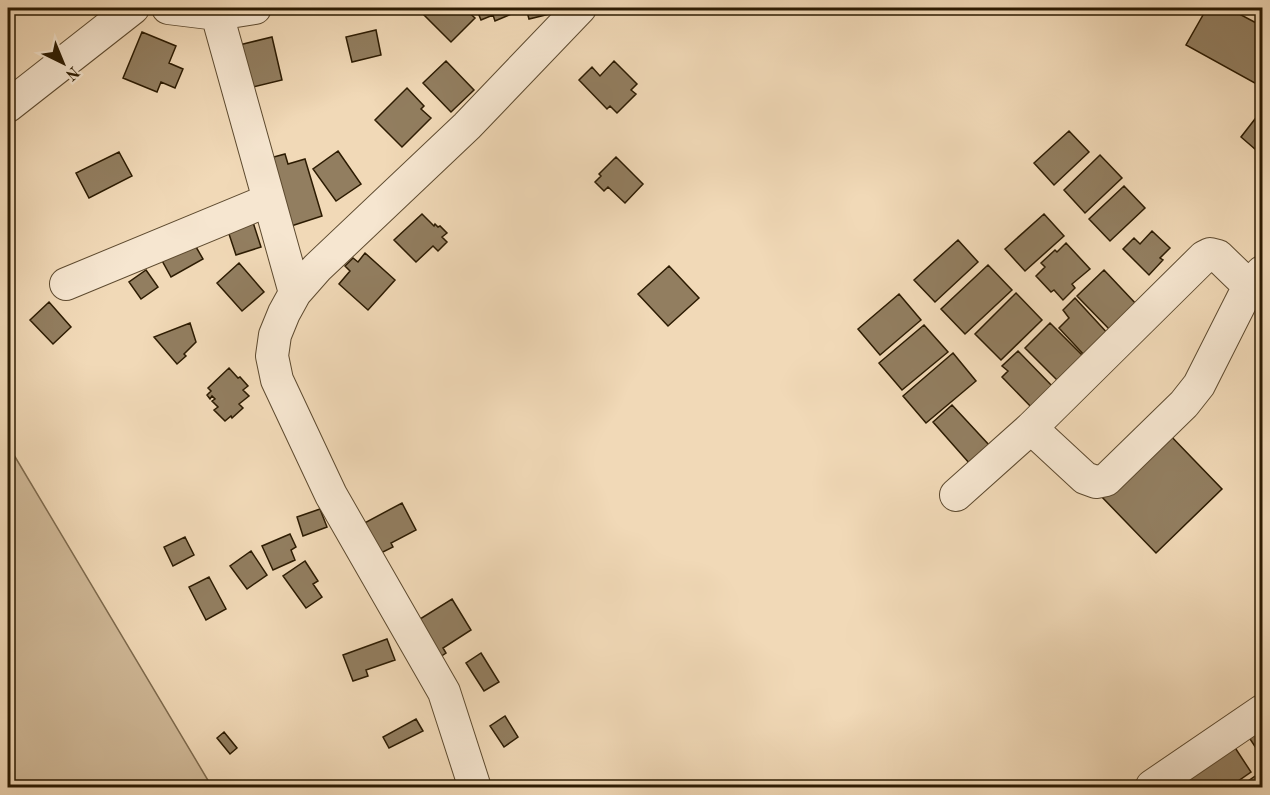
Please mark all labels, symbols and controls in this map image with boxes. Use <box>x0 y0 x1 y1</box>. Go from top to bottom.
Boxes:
north arrow <box>33 33 93 93</box>
text: N <box>61 62 82 83</box>

